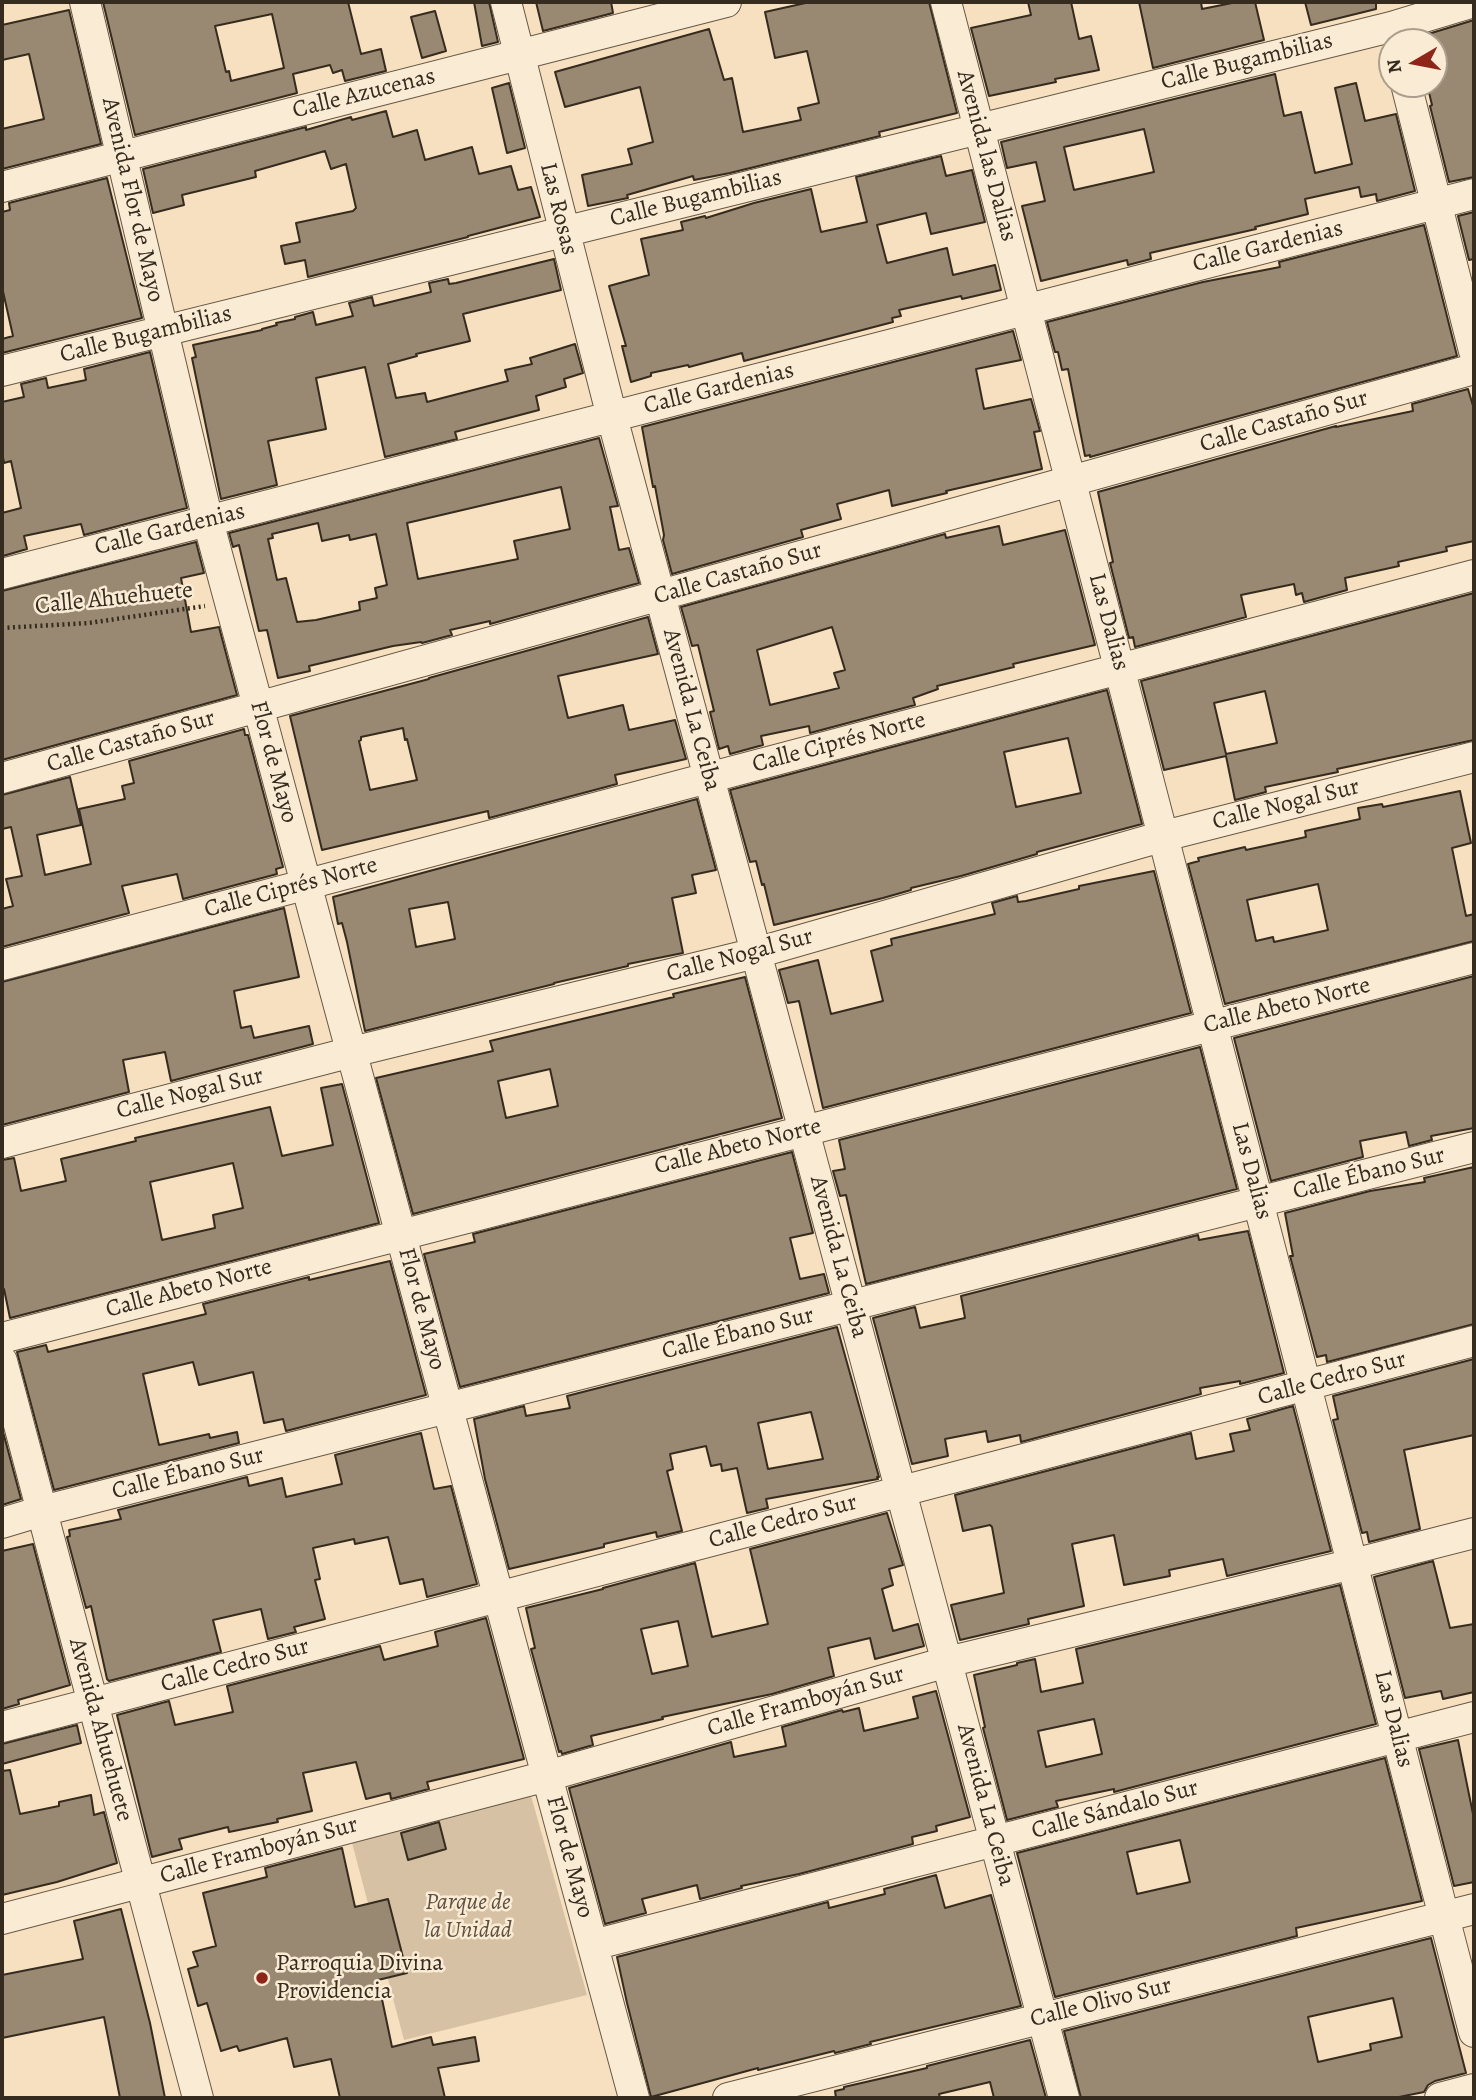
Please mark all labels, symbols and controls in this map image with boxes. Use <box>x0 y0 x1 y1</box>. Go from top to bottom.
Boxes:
street label: Calle Bugambilias <box>1158 27 1336 97</box>
north arrow <box>1378 28 1448 98</box>
text: N <box>1380 57 1408 75</box>
street label: Calle Azucenas <box>290 62 438 126</box>
street label: Avenida las Dalias <box>949 67 1023 245</box>
street label: Avenida Flor de Mayo <box>94 95 170 305</box>
street label: Las Rosas <box>533 160 583 258</box>
street label: Calle Bugambilias <box>607 164 785 234</box>
street label: Calle Gardenias <box>1190 214 1346 280</box>
street label: Calle Bugambilias <box>57 300 235 370</box>
street label: Calle Gardenias <box>641 356 797 422</box>
street label: Calle Castaño Sur <box>1197 384 1371 460</box>
street label: Calle Gardenias <box>92 497 248 563</box>
street label: Calle Castaño Sur <box>651 536 825 612</box>
street label: Las Dalias <box>1081 570 1135 674</box>
street label: Calle Ahuehuete <box>34 576 194 622</box>
street label: Avenida La Ceiba <box>655 626 727 794</box>
street label: Flor de Mayo <box>243 698 303 826</box>
street label: Calle Castaño Sur <box>44 704 218 780</box>
street label: Calle Ciprés Norte <box>749 706 929 780</box>
street label: Calle Nogal Sur <box>1209 773 1363 837</box>
street label: Calle Ciprés Norte <box>201 851 381 925</box>
street label: Calle Nogal Sur <box>664 923 816 989</box>
street label: Calle Abeto Norte <box>1200 971 1374 1041</box>
street label: Calle Nogal Sur <box>113 1062 267 1126</box>
street label: Calle Abeto Norte <box>651 1112 825 1182</box>
street label: Las Dalias <box>1224 1119 1278 1223</box>
street label: Calle Ébano Sur <box>1290 1141 1448 1207</box>
street label: Avenida La Ceiba <box>802 1173 874 1341</box>
street label: Flor de Mayo <box>391 1245 451 1373</box>
street label: Calle Abeto Norte <box>103 1253 275 1325</box>
street label: Calle Ébano Sur <box>659 1301 817 1367</box>
street label: Calle Cedro Sur <box>1255 1345 1409 1413</box>
street label: Calle Ébano Sur <box>109 1441 267 1507</box>
street label: Calle Cedro Sur <box>706 1488 860 1556</box>
street label: Calle Cedro Sur <box>158 1632 312 1700</box>
street label: Avenida Ahuehuete <box>62 1635 138 1825</box>
street label: Calle Framboyán Sur <box>704 1660 908 1744</box>
street label: Las Dalias <box>1367 1667 1419 1771</box>
street label: Avenida La Ceiba <box>949 1721 1021 1889</box>
street label: Calle Sándalo Sur <box>1028 1774 1202 1846</box>
street label: Flor de Mayo <box>539 1793 599 1921</box>
street label: Calle Framboyán Sur <box>157 1811 361 1891</box>
park label: Parque de la Unidad <box>424 1889 512 1945</box>
place label: Parroquia Divina Providencia <box>276 1950 444 2006</box>
marker: Parroquia Divina Providencia <box>254 1970 270 1986</box>
street label: Calle Olivo Sur <box>1027 1972 1175 2034</box>

